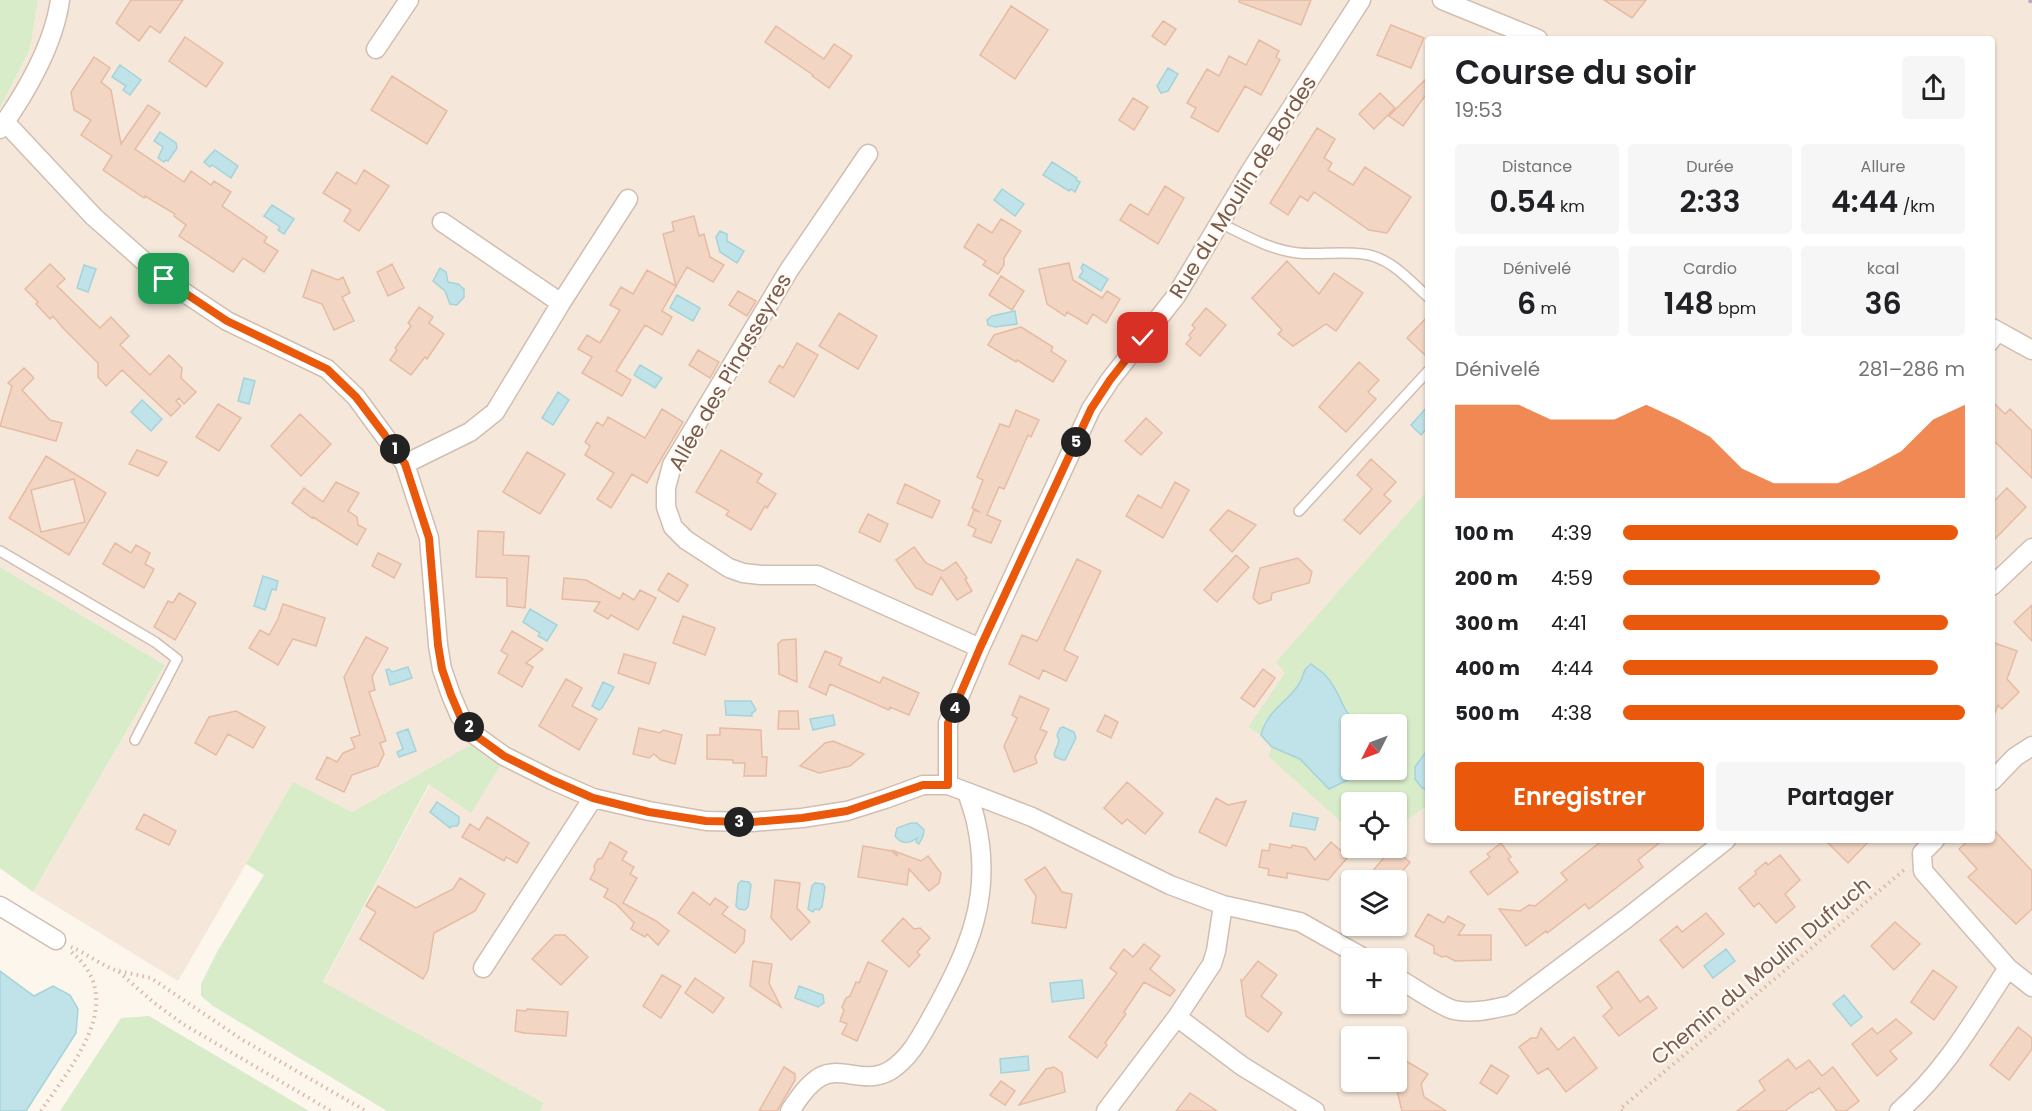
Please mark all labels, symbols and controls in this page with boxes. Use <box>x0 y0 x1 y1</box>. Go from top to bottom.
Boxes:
text: Course du soir <box>1455 49 1696 96</box>
button: share <box>1902 56 1965 119</box>
street label: Rue du Moulin de Bordes <box>1162 70 1323 304</box>
text: 19:53 <box>1455 96 1503 124</box>
text: Distance <box>1502 155 1572 178</box>
text: Durée <box>1686 155 1734 178</box>
text: Allure <box>1861 155 1905 178</box>
text: 0.54 <box>1489 180 1556 223</box>
text: 2:33 <box>1679 180 1741 223</box>
text: 4:44 <box>1831 180 1898 223</box>
text: km <box>1556 195 1585 218</box>
text: /km <box>1898 195 1935 218</box>
pin <box>138 253 189 304</box>
text: Dénivelé <box>1503 257 1571 280</box>
text: Cardio <box>1683 257 1737 280</box>
text: kcal <box>1867 257 1899 280</box>
icon: arrive <box>147 262 180 295</box>
street label: Allée des Pinasseyres <box>661 268 798 476</box>
text: 6 <box>1517 282 1536 325</box>
text: 148 <box>1664 282 1714 325</box>
text: 36 <box>1864 282 1902 325</box>
text: m <box>1536 297 1557 320</box>
text: bpm <box>1714 297 1756 320</box>
pin <box>1117 312 1168 363</box>
icon: check <box>1126 321 1159 354</box>
text: Dénivelé <box>1455 355 1540 383</box>
text: 281–286 m <box>1858 355 1965 383</box>
pin: 5 <box>1061 427 1091 457</box>
text: 5 <box>1071 430 1081 453</box>
pin: 1 <box>380 434 410 464</box>
text: 1 <box>392 437 398 460</box>
text: 100 m <box>1455 519 1514 547</box>
text: 4:39 <box>1551 519 1592 547</box>
text: 200 m <box>1455 564 1518 592</box>
text: 4:59 <box>1551 564 1593 592</box>
text: 300 m <box>1455 609 1519 637</box>
text: 4:41 <box>1551 609 1587 637</box>
text: 400 m <box>1455 654 1520 682</box>
text: 4:44 <box>1551 654 1593 682</box>
pin: 4 <box>940 693 970 723</box>
text: 4 <box>950 696 960 719</box>
text: 500 m <box>1455 699 1520 727</box>
text: 4:38 <box>1551 699 1592 727</box>
pin: 2 <box>454 712 484 742</box>
north arrow <box>1341 714 1407 780</box>
map controls <box>1341 714 1407 1092</box>
text: 2 <box>464 715 474 738</box>
button: Enregistrer <box>1455 762 1704 831</box>
button: Partager <box>1716 762 1965 831</box>
button: locate <box>1341 792 1407 858</box>
pin: 3 <box>724 807 754 837</box>
text: 3 <box>734 810 744 833</box>
button: layers <box>1341 870 1407 936</box>
street label: Chemin du Moulin Dufruch <box>1645 870 1877 1071</box>
button: + <box>1341 948 1407 1014</box>
button: − <box>1341 1026 1407 1092</box>

